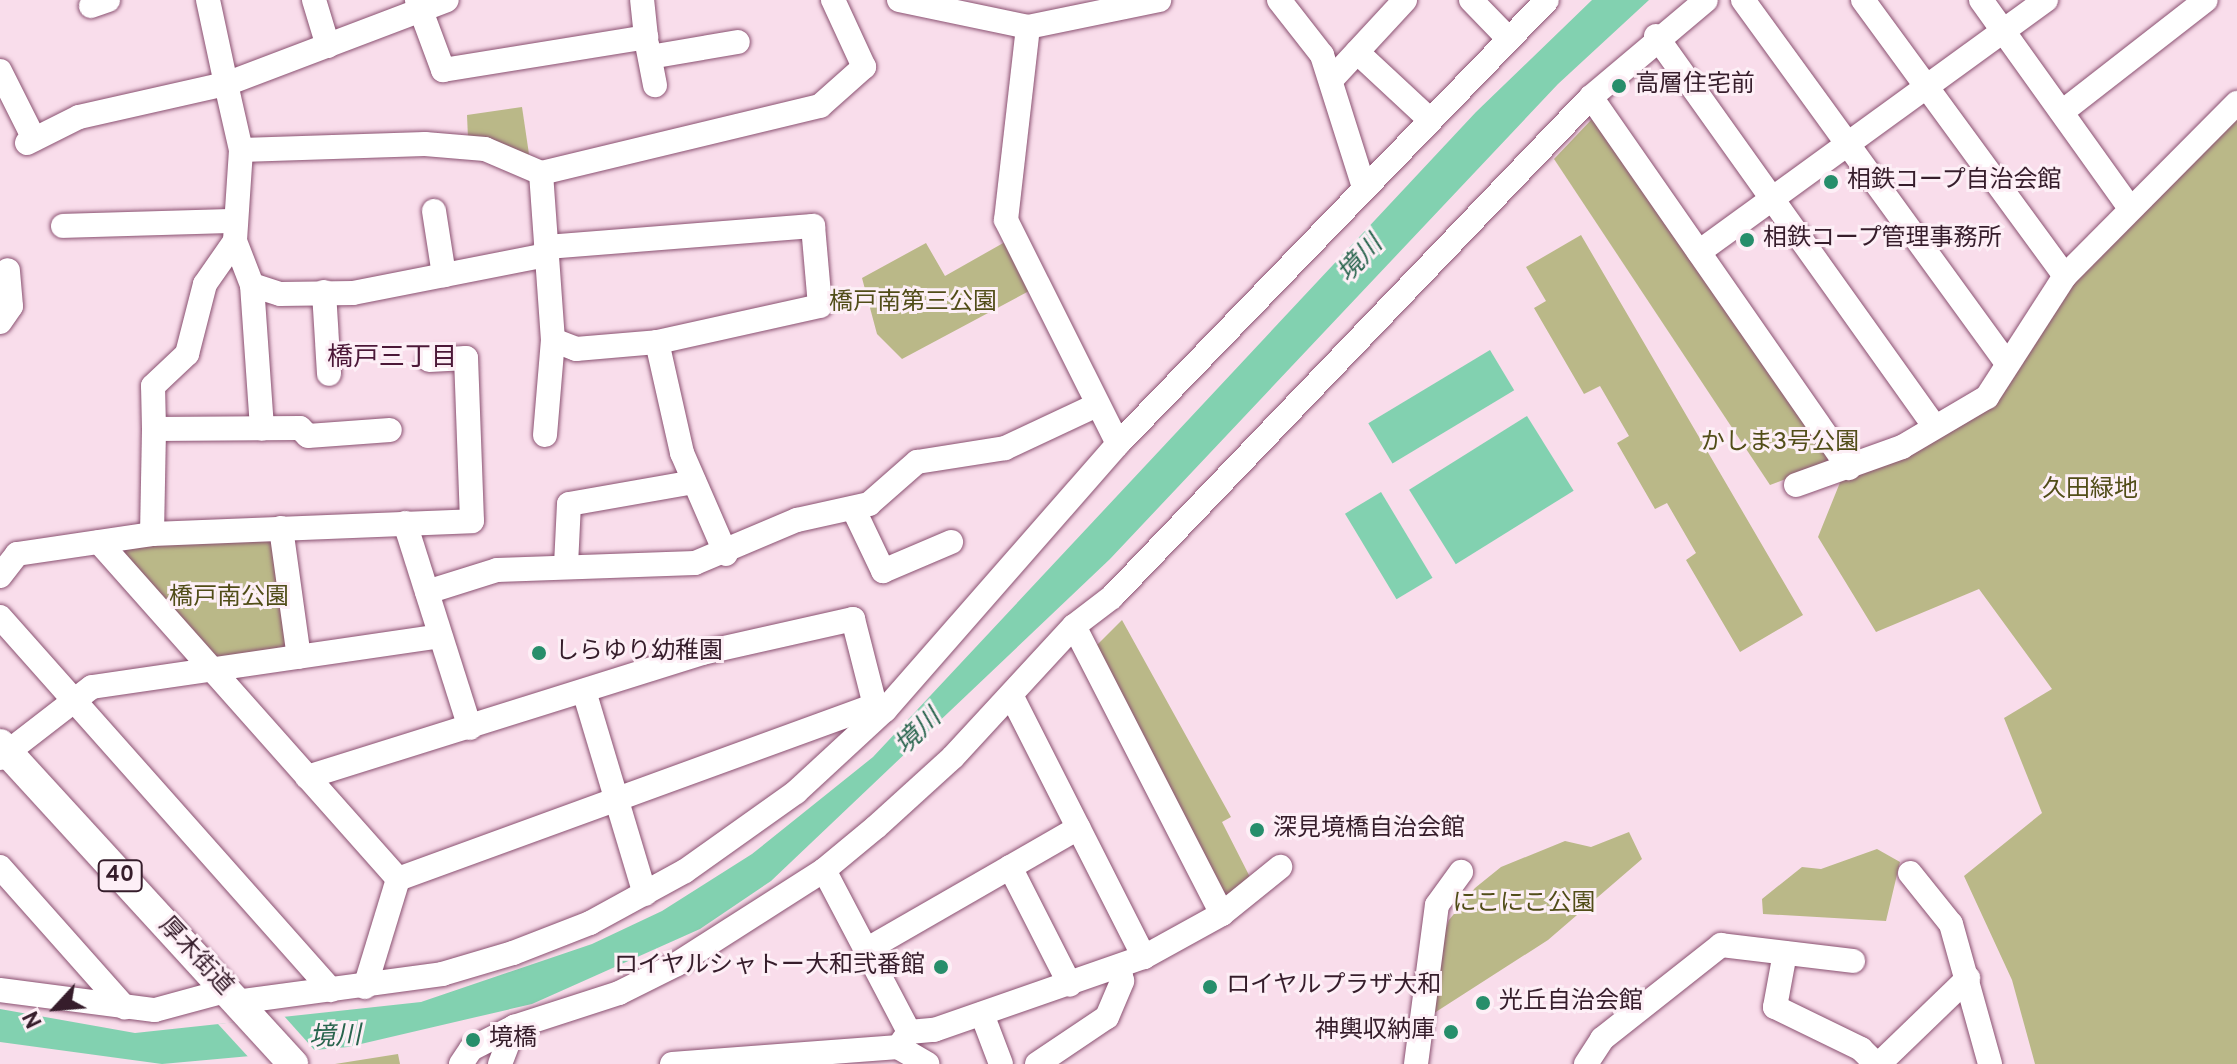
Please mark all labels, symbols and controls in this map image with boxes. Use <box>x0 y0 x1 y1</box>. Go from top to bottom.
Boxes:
place label: 高層住宅前 <box>1635 72 1755 100</box>
marker: 高層住宅前 <box>1610 77 1628 95</box>
place label: 相鉄コープ自治会館 <box>1847 168 2063 196</box>
marker: 相鉄コープ自治会館 <box>1822 173 1840 191</box>
place label: 相鉄コープ管理事務所 <box>1763 226 2003 254</box>
water label: 境川 <box>1332 230 1390 290</box>
marker: 相鉄コープ管理事務所 <box>1738 231 1756 249</box>
park label: 橋戸南第三公園 <box>829 290 997 318</box>
district label: 橋戸三丁目 <box>327 343 457 375</box>
park label: かしま3号公園 <box>1701 430 1859 458</box>
park label: 久田緑地 <box>2042 477 2138 505</box>
park label: 橋戸南公園 <box>169 585 289 613</box>
place label: しらゆり幼稚園 <box>555 639 723 667</box>
marker: しらゆり幼稚園 <box>530 644 548 662</box>
water label: 境川 <box>889 704 949 762</box>
place label: 深見境橋自治会館 <box>1273 816 1465 844</box>
marker: 深見境橋自治会館 <box>1248 821 1266 839</box>
road number: 40 <box>96 858 144 894</box>
park label: にこにこ公園 <box>1452 891 1596 919</box>
street label: 厚木街道 <box>152 912 238 1002</box>
place label: ロイヤルシャトー大和弐番館 <box>613 953 925 981</box>
marker: ロイヤルシャトー大和弐番館 <box>932 958 950 976</box>
north arrow <box>16 968 96 1048</box>
place label: ロイヤルプラザ大和 <box>1226 973 1442 1001</box>
marker: ロイヤルプラザ大和 <box>1201 978 1219 996</box>
place label: 光丘自治会館 <box>1499 989 1643 1017</box>
marker: 光丘自治会館 <box>1474 994 1492 1012</box>
text: N <box>18 1006 50 1032</box>
place label: 神輿収納庫 <box>1315 1018 1435 1046</box>
water label: 境川 <box>308 1022 362 1054</box>
marker: 神輿収納庫 <box>1442 1023 1460 1041</box>
place label: 境橋 <box>489 1026 537 1054</box>
marker: 境橋 <box>464 1031 482 1049</box>

